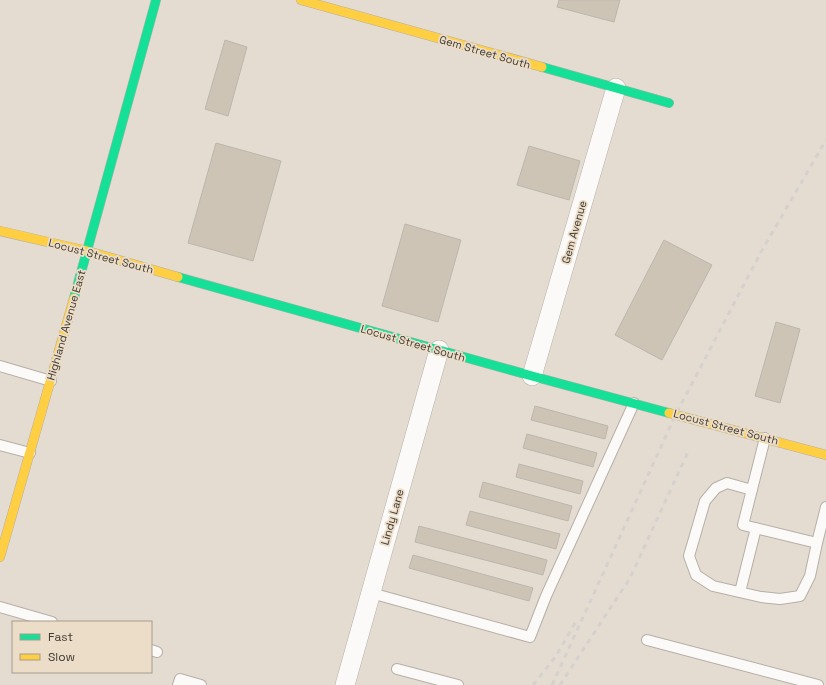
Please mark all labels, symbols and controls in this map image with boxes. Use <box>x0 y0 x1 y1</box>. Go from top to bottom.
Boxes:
street label: Gem Street South <box>438 32 532 72</box>
street label: Gem Avenue <box>558 199 590 265</box>
street label: Locust Street South <box>47 235 155 277</box>
street label: Highland Avenue East <box>44 268 88 382</box>
street label: Locust Street South <box>359 321 467 365</box>
street label: Locust Street South <box>672 406 780 448</box>
street label: Lindy Lane <box>377 487 407 547</box>
legend <box>12 621 152 673</box>
text: Fast <box>48 629 73 645</box>
text: Slow <box>48 649 75 665</box>

